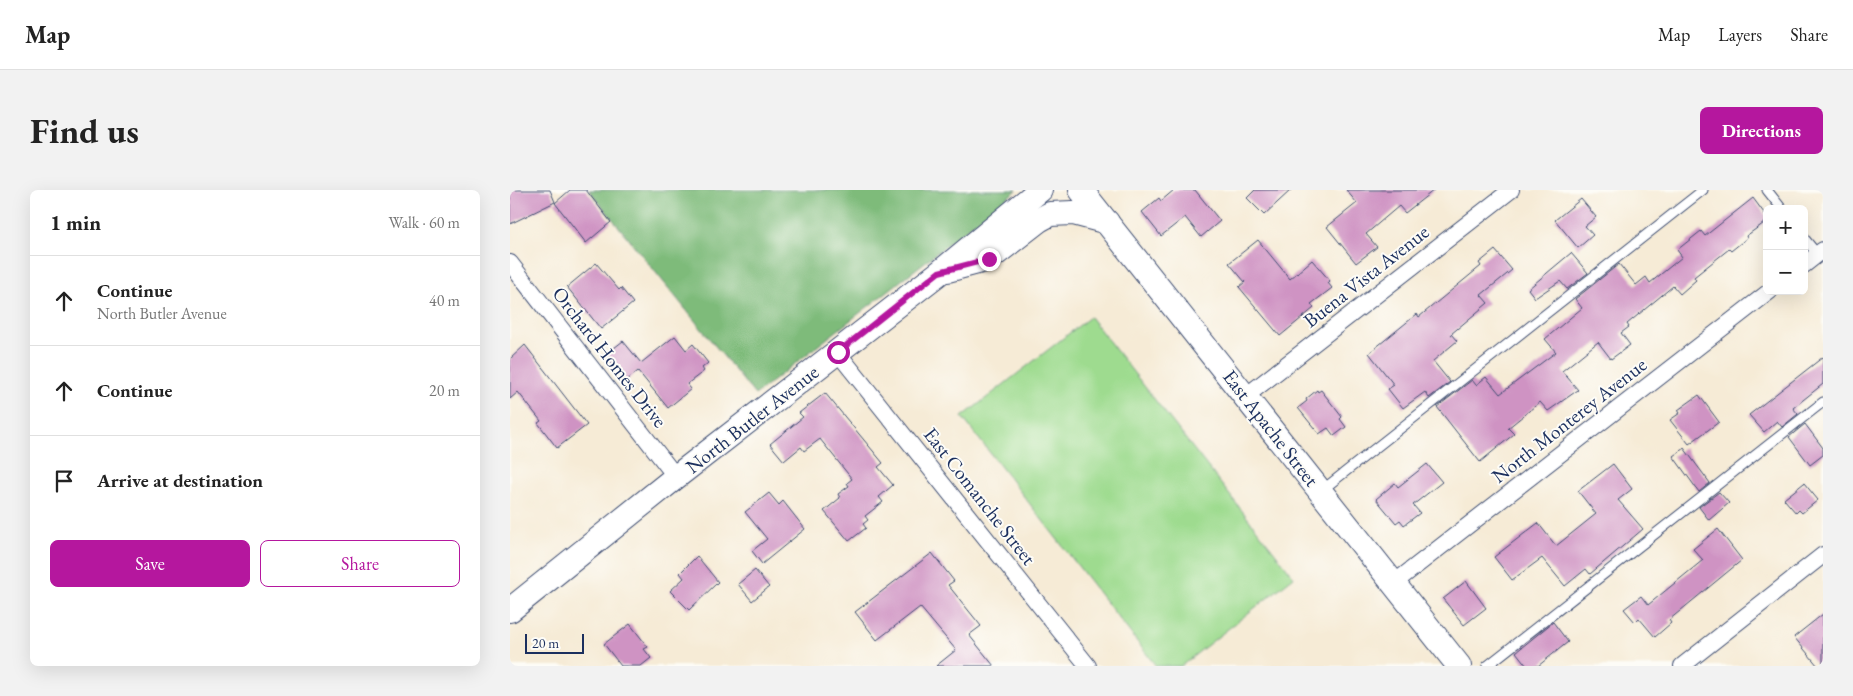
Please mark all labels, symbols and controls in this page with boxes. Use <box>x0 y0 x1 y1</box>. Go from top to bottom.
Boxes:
text: Map <box>25 19 70 50</box>
text: Map <box>1658 23 1690 46</box>
text: Layers <box>1718 23 1762 46</box>
text: Share <box>1790 23 1828 46</box>
button: Directions <box>1700 107 1823 154</box>
text: Find us <box>30 108 139 153</box>
map controls <box>1763 205 1808 295</box>
button: + <box>1763 205 1808 250</box>
text: 1 min <box>50 209 101 236</box>
text: Walk · 60 m <box>389 212 460 233</box>
street label: Buena Vista Avenue <box>1298 219 1434 333</box>
route end <box>978 248 1001 271</box>
button: − <box>1763 250 1808 295</box>
text: Continue <box>97 278 172 303</box>
street label: Orchard Homes Drive <box>547 281 673 433</box>
icon: ahead <box>50 287 78 315</box>
text: 40 m <box>429 290 460 311</box>
text: North Butler Avenue <box>97 303 227 324</box>
route start <box>827 341 850 364</box>
street label: North Monterey Avenue <box>1486 351 1652 489</box>
street label: North Butler Avenue <box>680 359 824 479</box>
street label: East Apache Street <box>1217 364 1325 492</box>
icon: ahead <box>50 377 78 405</box>
text: Continue <box>97 378 172 403</box>
text: 20 m <box>429 380 460 401</box>
street label: East Comanche Street <box>918 422 1042 571</box>
icon: arrive <box>50 467 78 495</box>
text: Arrive at destination <box>97 468 263 493</box>
button: Save <box>50 540 250 587</box>
button: Share <box>260 540 460 587</box>
scale bar <box>525 631 584 654</box>
text: 20 m <box>532 634 559 652</box>

